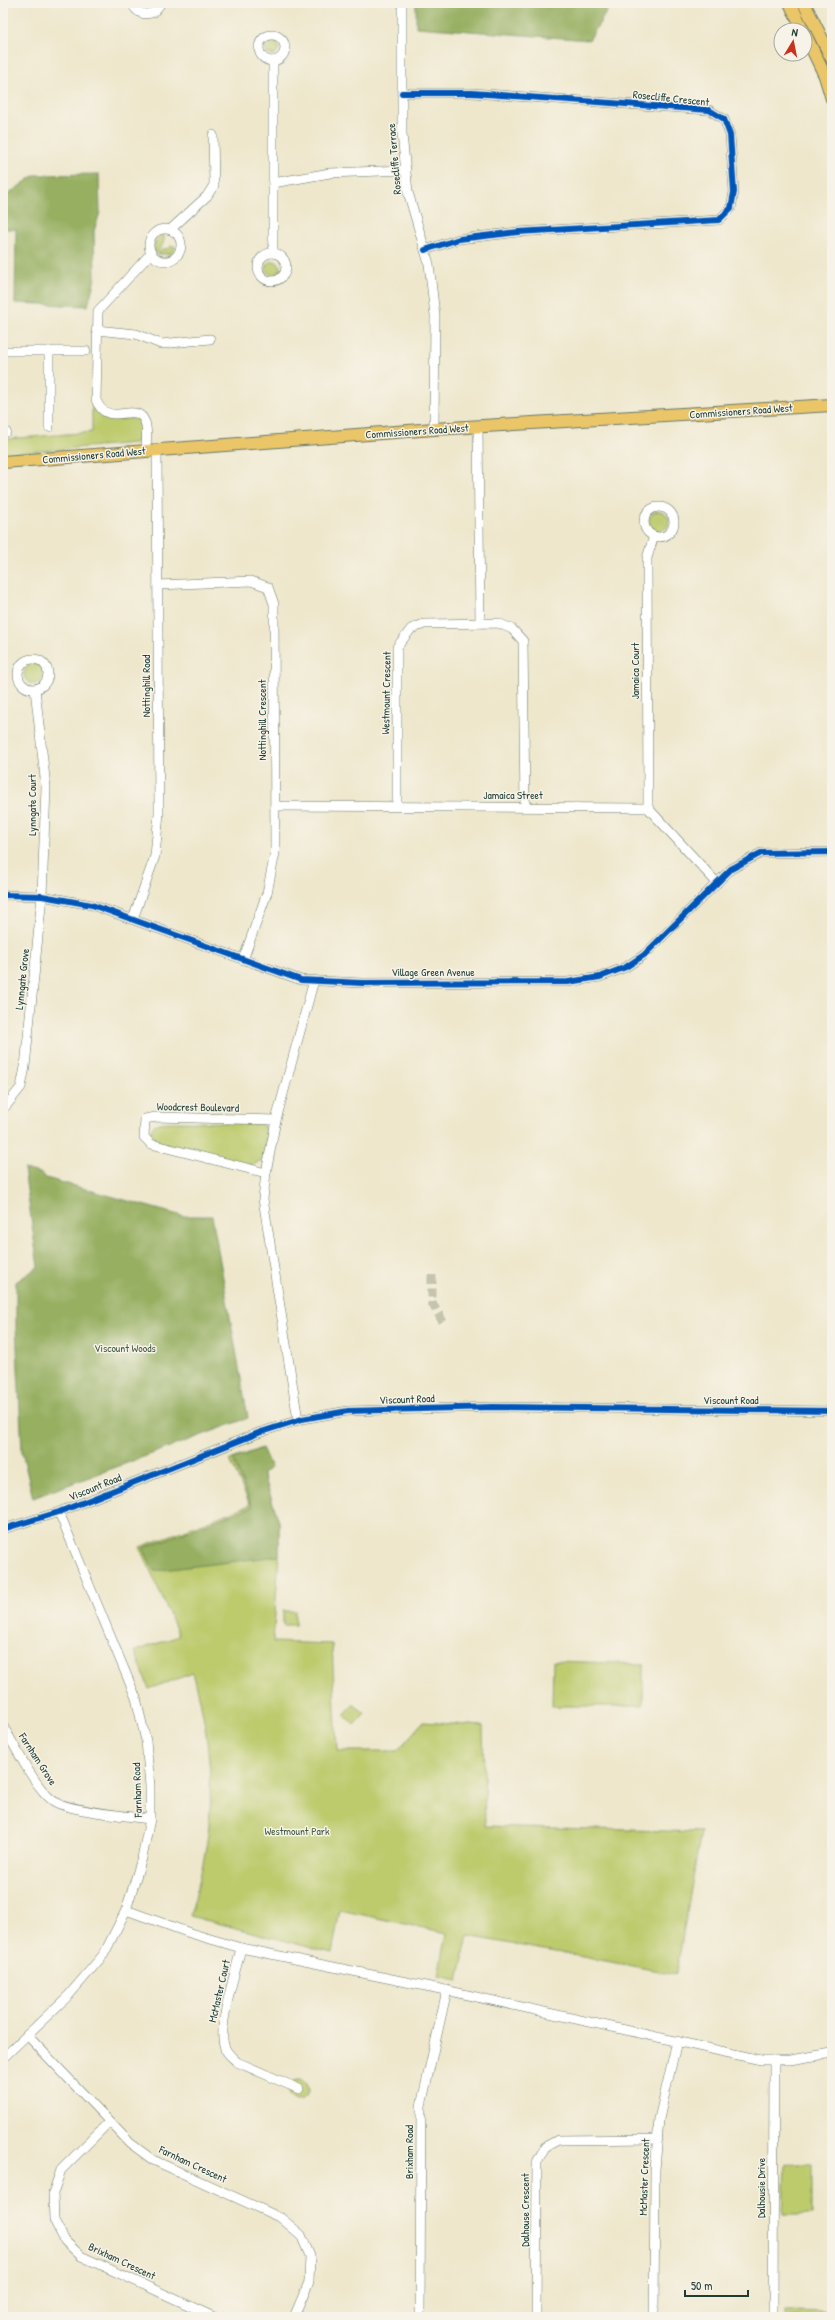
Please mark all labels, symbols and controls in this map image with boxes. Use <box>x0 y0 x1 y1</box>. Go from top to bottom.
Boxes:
north arrow <box>773 22 813 62</box>
text: N <box>791 25 799 40</box>
street label: Rosecliffe Crescent <box>632 87 710 109</box>
street label: Rosecliffe Terrace <box>384 122 404 195</box>
street label: Commissioners Road West <box>689 400 793 422</box>
street label: Commissioners Road West <box>365 420 469 442</box>
street label: Commissioners Road West <box>42 444 146 466</box>
street label: Jamaica Court <box>628 642 642 699</box>
street label: Westmount Crescent <box>378 651 394 735</box>
street label: Nottinghill Road <box>139 654 153 717</box>
street label: Nottinghill Crescent <box>255 679 269 760</box>
street label: Lynngate Court <box>25 774 39 836</box>
street label: Jamaica Street <box>483 788 543 802</box>
street label: Lynngate Grove <box>12 947 32 1010</box>
street label: Village Green Avenue <box>391 965 475 979</box>
street label: Woodcrest Boulevard <box>157 1099 240 1115</box>
park label: Viscount Woods <box>94 1341 156 1355</box>
street label: Viscount Road <box>379 1391 436 1407</box>
street label: Viscount Road <box>703 1393 759 1407</box>
street label: Viscount Road <box>67 1470 124 1504</box>
street label: Farnham Grove <box>15 1729 60 1788</box>
street label: Farnham Road <box>129 1762 145 1819</box>
park label: Westmount Park <box>264 1824 330 1838</box>
street label: McMaster Court <box>205 1958 233 2024</box>
street label: Brixham Road <box>402 2124 416 2179</box>
street label: McMaster Crescent <box>636 2138 652 2216</box>
street label: Farnham Crescent <box>156 2142 229 2186</box>
street label: Dalhousie Drive <box>754 2157 768 2218</box>
street label: Dalhouse Crescent <box>518 2173 532 2247</box>
street label: Brixham Crescent <box>86 2239 158 2283</box>
scale bar <box>685 2272 748 2298</box>
text: 50 m <box>691 2277 712 2294</box>

